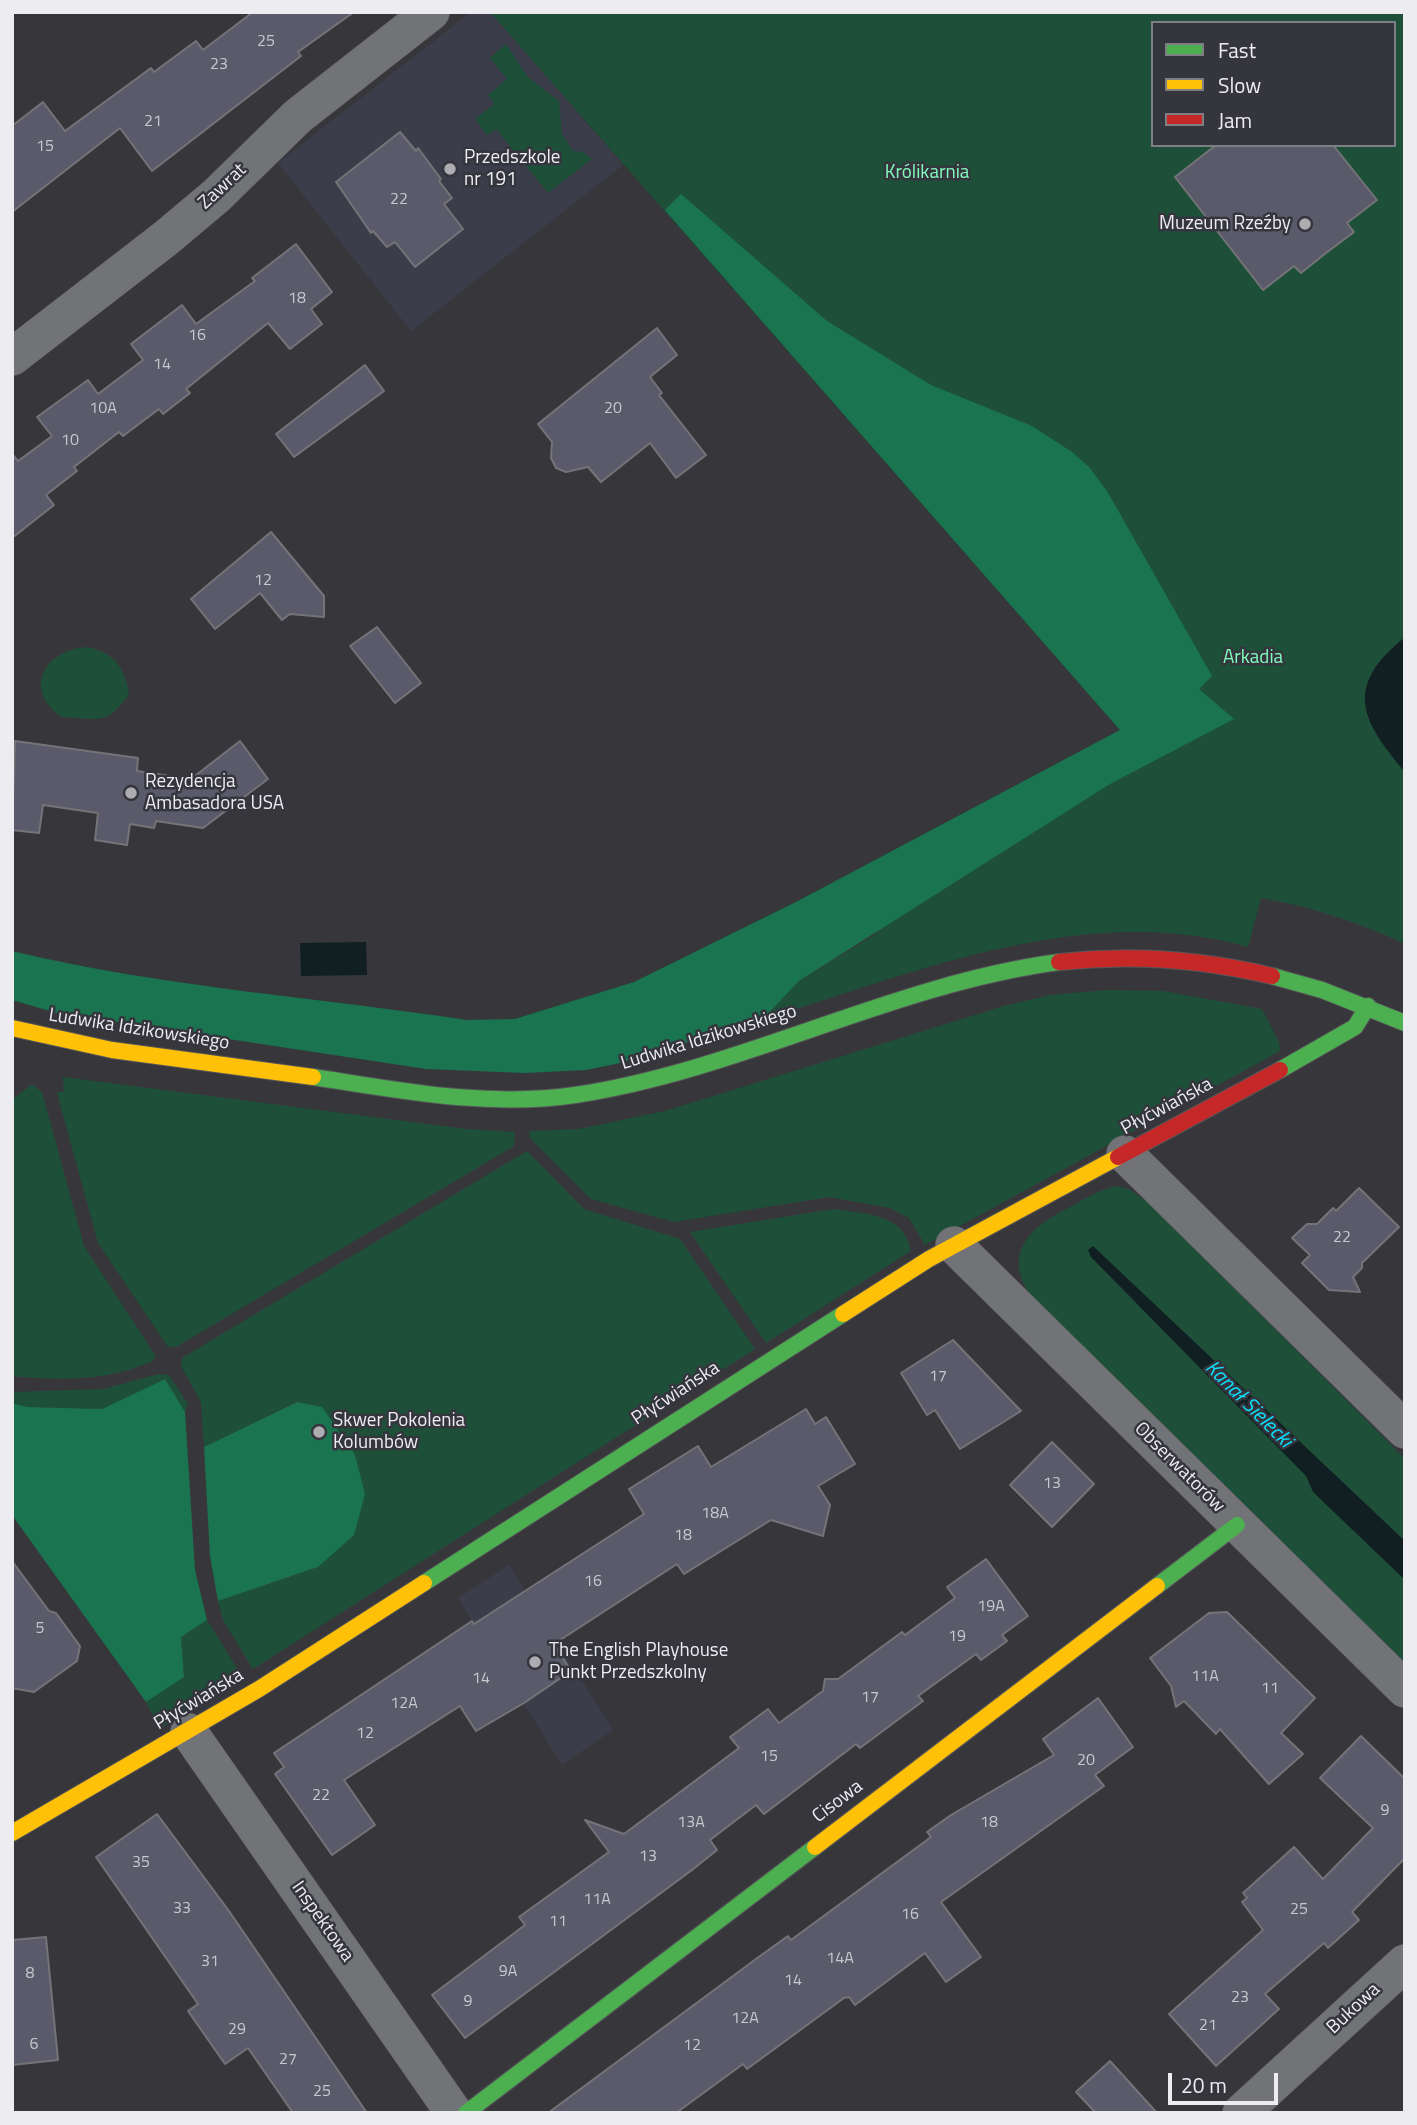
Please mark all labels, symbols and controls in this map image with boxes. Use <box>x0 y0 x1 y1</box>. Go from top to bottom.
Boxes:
legend <box>1151 21 1396 147</box>
house number: 25 <box>257 32 275 52</box>
text: Fast <box>1218 34 1256 66</box>
house number: 23 <box>210 55 228 75</box>
text: Slow <box>1218 69 1261 101</box>
text: Jam <box>1218 104 1252 136</box>
house number: 21 <box>144 112 162 132</box>
house number: 15 <box>36 137 54 157</box>
place label: Przedszkole nr 191 <box>464 147 560 191</box>
street label: Zawrat <box>194 159 252 215</box>
marker: Przedszkole nr 191 <box>442 161 458 177</box>
park label: Królikarnia <box>885 162 969 184</box>
house number: 22 <box>390 190 408 210</box>
place label: Muzeum Rzeźby <box>1159 213 1291 235</box>
marker: Muzeum Rzeźby <box>1297 216 1313 232</box>
house number: 18 <box>288 289 306 309</box>
house number: 16 <box>188 326 206 346</box>
house number: 14 <box>153 355 171 375</box>
house number: 10A <box>89 399 117 419</box>
house number: 20 <box>604 399 622 419</box>
house number: 10 <box>61 431 79 451</box>
house number: 12 <box>254 571 272 591</box>
park label: Arkadia <box>1223 647 1283 669</box>
place label: Rezydencja Ambasadora USA <box>145 771 284 815</box>
marker: Rezydencja Ambasadora USA <box>123 785 139 801</box>
street label: Ludwika Idzikowskiego <box>618 1000 800 1076</box>
street label: Ludwika Idzikowskiego <box>47 1004 231 1056</box>
street label: Płyćwiańska <box>1117 1073 1217 1141</box>
house number: 22 <box>1333 1228 1351 1248</box>
water label: Kanał Sielecki <box>1199 1356 1297 1454</box>
street label: Płyćwiańska <box>628 1357 724 1431</box>
house number: 17 <box>929 1367 947 1387</box>
place label: Skwer Pokolenia Kolumbów <box>333 1410 465 1454</box>
street label: Obserwatorów <box>1129 1418 1229 1518</box>
marker: Skwer Pokolenia Kolumbów <box>311 1424 327 1440</box>
house number: 13 <box>1043 1474 1061 1494</box>
house number: 18A <box>701 1504 729 1524</box>
house number: 18 <box>674 1526 692 1546</box>
house number: 16 <box>584 1572 602 1592</box>
house number: 19A <box>977 1597 1005 1617</box>
house number: 5 <box>36 1619 44 1639</box>
house number: 19 <box>948 1627 966 1647</box>
place label: The English Playhouse Punkt Przedszkolny <box>549 1640 728 1684</box>
marker: The English Playhouse Punkt Przedszkolny <box>527 1654 543 1670</box>
street label: Płyćwiańska <box>150 1664 248 1736</box>
house number: 11A <box>1191 1667 1219 1687</box>
house number: 14 <box>472 1669 490 1689</box>
house number: 11 <box>1261 1679 1279 1699</box>
house number: 17 <box>861 1688 879 1708</box>
house number: 12A <box>390 1694 418 1714</box>
house number: 12 <box>356 1724 374 1744</box>
house number: 15 <box>760 1747 778 1767</box>
house number: 20 <box>1077 1751 1095 1771</box>
street label: Cisowa <box>808 1776 868 1828</box>
house number: 22 <box>312 1786 330 1806</box>
house number: 9 <box>1381 1801 1389 1821</box>
house number: 13A <box>677 1813 705 1833</box>
house number: 18 <box>980 1813 998 1833</box>
house number: 13 <box>639 1847 657 1867</box>
house number: 35 <box>132 1853 150 1873</box>
street label: Inspektowa <box>286 1877 358 1967</box>
house number: 11A <box>583 1890 611 1910</box>
house number: 33 <box>173 1899 191 1919</box>
house number: 25 <box>1290 1900 1308 1920</box>
house number: 16 <box>901 1905 919 1925</box>
house number: 11 <box>549 1912 567 1932</box>
house number: 14A <box>826 1949 854 1969</box>
house number: 31 <box>201 1952 219 1972</box>
house number: 9A <box>499 1962 517 1982</box>
house number: 8 <box>26 1964 34 1984</box>
house number: 14 <box>784 1971 802 1991</box>
street label: Bukowa <box>1323 1979 1385 2039</box>
house number: 23 <box>1231 1988 1249 2008</box>
house number: 9 <box>464 1992 472 2012</box>
house number: 12A <box>731 2009 759 2029</box>
house number: 21 <box>1199 2016 1217 2036</box>
house number: 29 <box>228 2020 246 2040</box>
house number: 6 <box>30 2035 38 2055</box>
house number: 12 <box>683 2036 701 2056</box>
house number: 27 <box>279 2050 297 2070</box>
scale bar <box>1172 2058 1282 2102</box>
text: 20 m <box>1181 2069 1227 2101</box>
house number: 25 <box>313 2082 331 2102</box>

